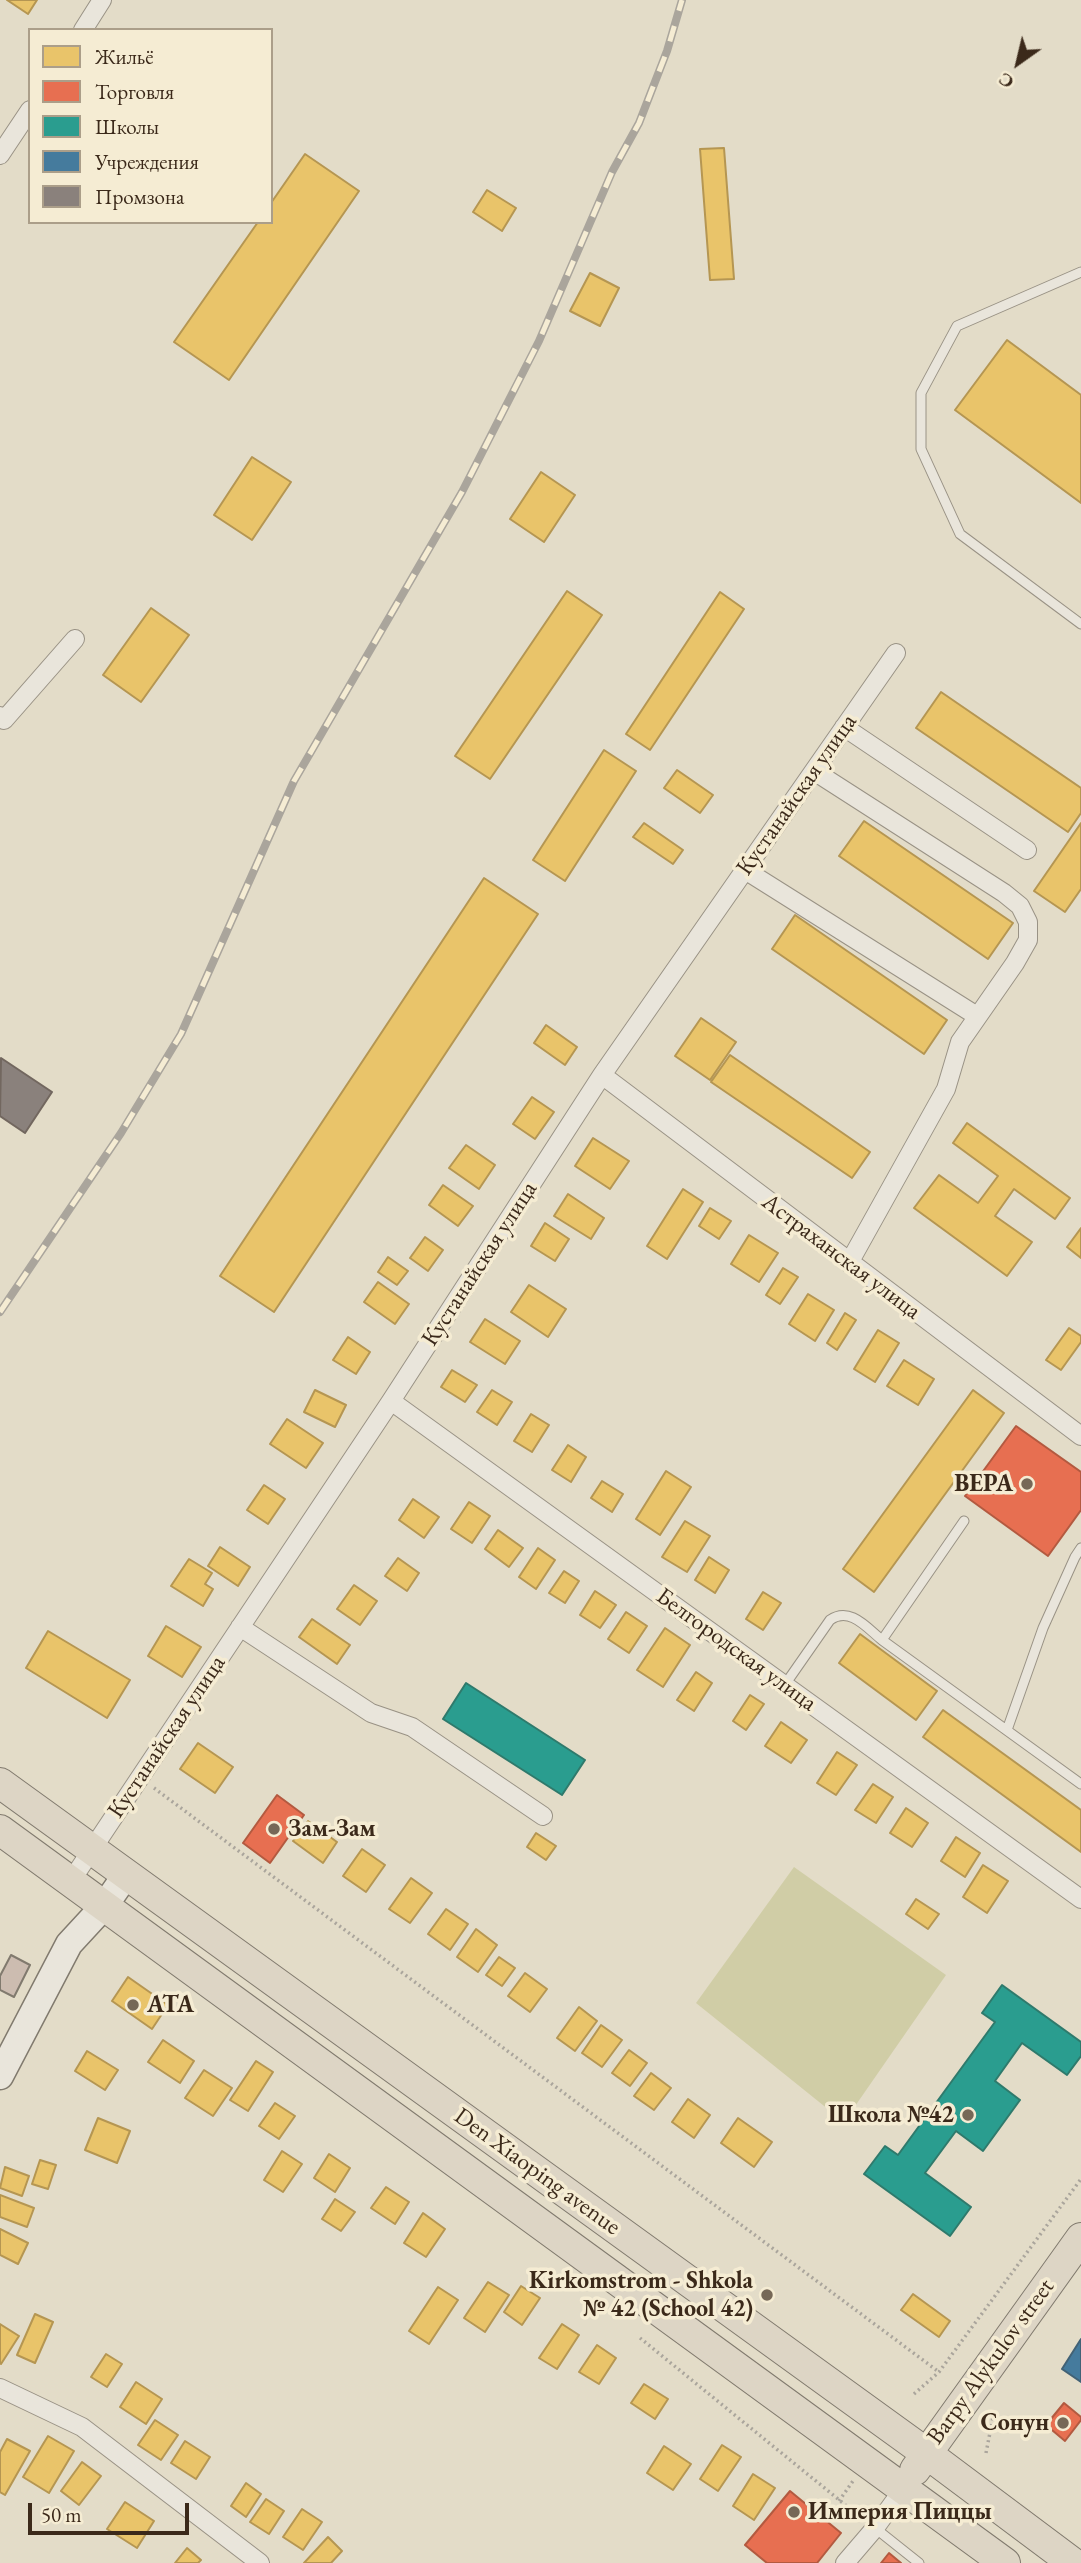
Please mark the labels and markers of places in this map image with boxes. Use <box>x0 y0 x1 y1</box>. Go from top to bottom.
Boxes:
place label: ВЕРА <box>954 1470 1013 1498</box>
marker: ВЕРА <box>1019 1476 1035 1492</box>
place label: Зам-Зам <box>288 1815 376 1843</box>
marker: Зам-Зам <box>266 1821 282 1837</box>
place label: АТА <box>147 1991 194 2019</box>
marker: АТА <box>125 1997 141 2013</box>
place label: Школа №42 <box>828 2101 954 2129</box>
marker: Школа №42 <box>960 2107 976 2123</box>
place label: Kirkomstrom - Shkola № 42 (School 42) <box>529 2267 753 2323</box>
marker: Kirkomstrom - Shkola № 42 (School 42) <box>759 2287 775 2303</box>
place label: Сонун <box>981 2409 1049 2437</box>
marker: Сонун <box>1055 2415 1071 2431</box>
place label: Империя Пиццы <box>808 2498 992 2526</box>
marker: Империя Пиццы <box>786 2504 802 2520</box>

